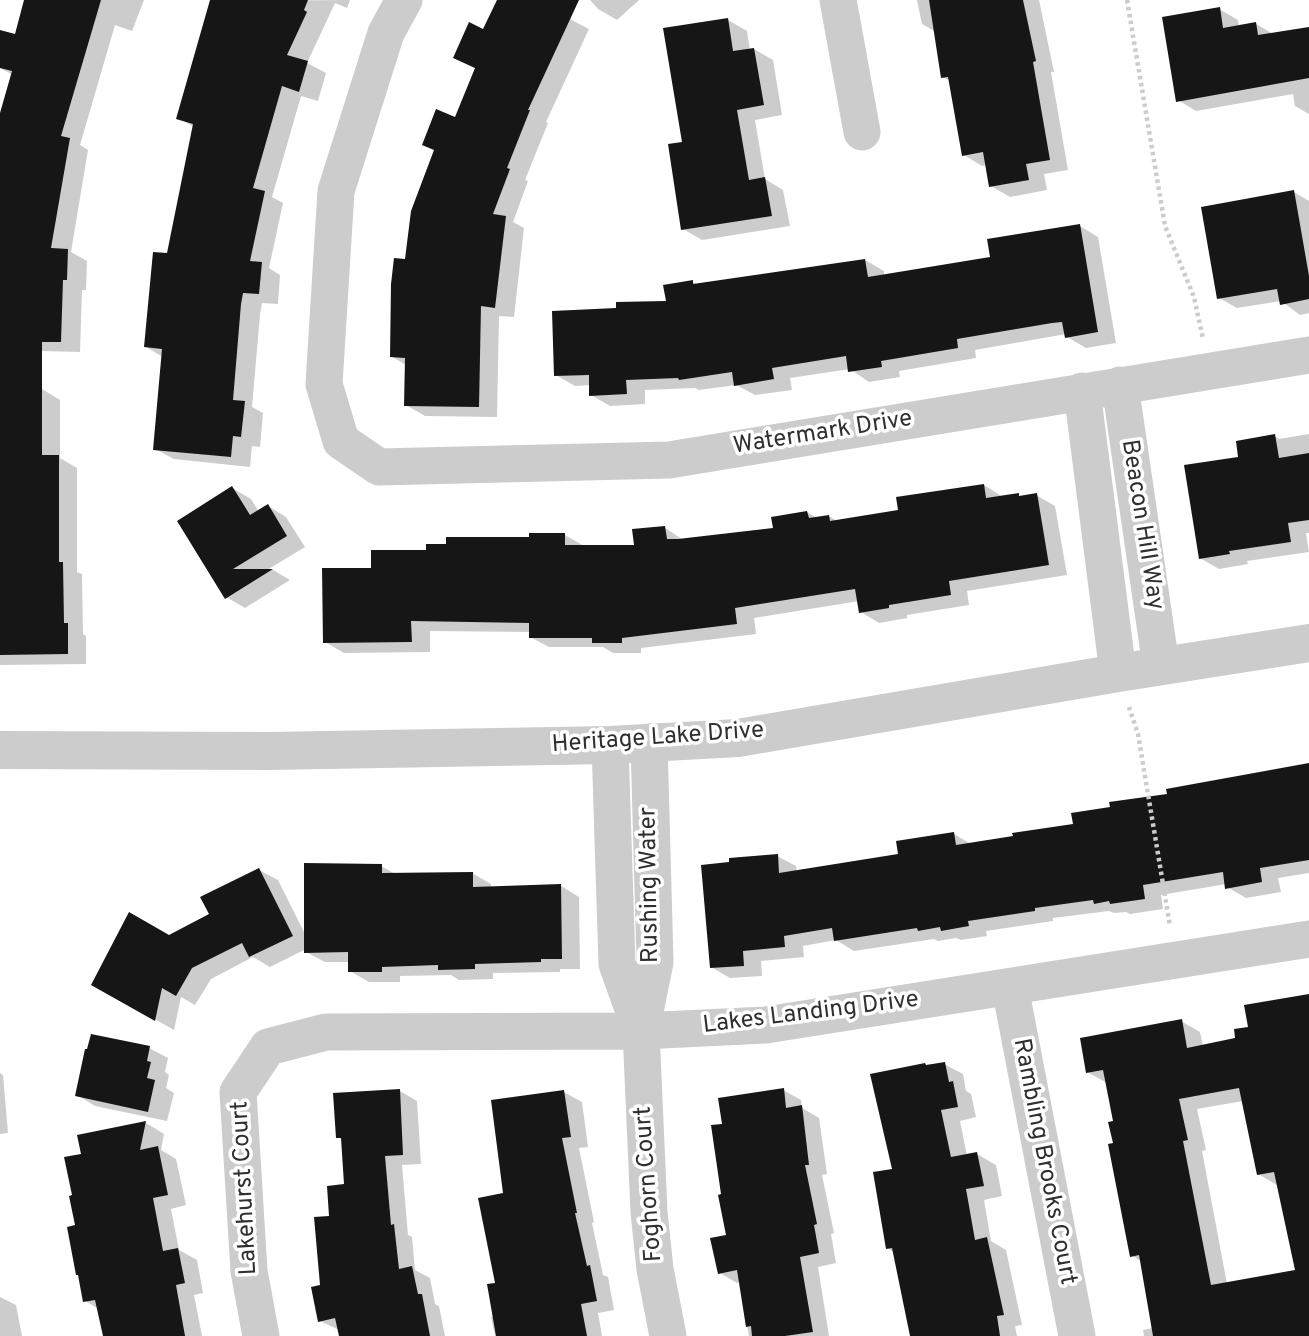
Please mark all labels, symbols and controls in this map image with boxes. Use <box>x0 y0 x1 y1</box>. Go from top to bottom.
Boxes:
street label: Watermark Drive <box>731 406 915 462</box>
street label: Beacon Hill Way <box>1113 438 1169 612</box>
street label: Heritage Lake Drive <box>551 717 765 761</box>
street label: Rushing Water <box>635 807 667 963</box>
street label: Lakes Landing Drive <box>701 986 921 1042</box>
street label: Rambling Brooks Court <box>1005 1036 1081 1288</box>
street label: Lakehurst Court <box>227 1100 265 1276</box>
street label: Foghorn Court <box>630 1105 670 1263</box>

